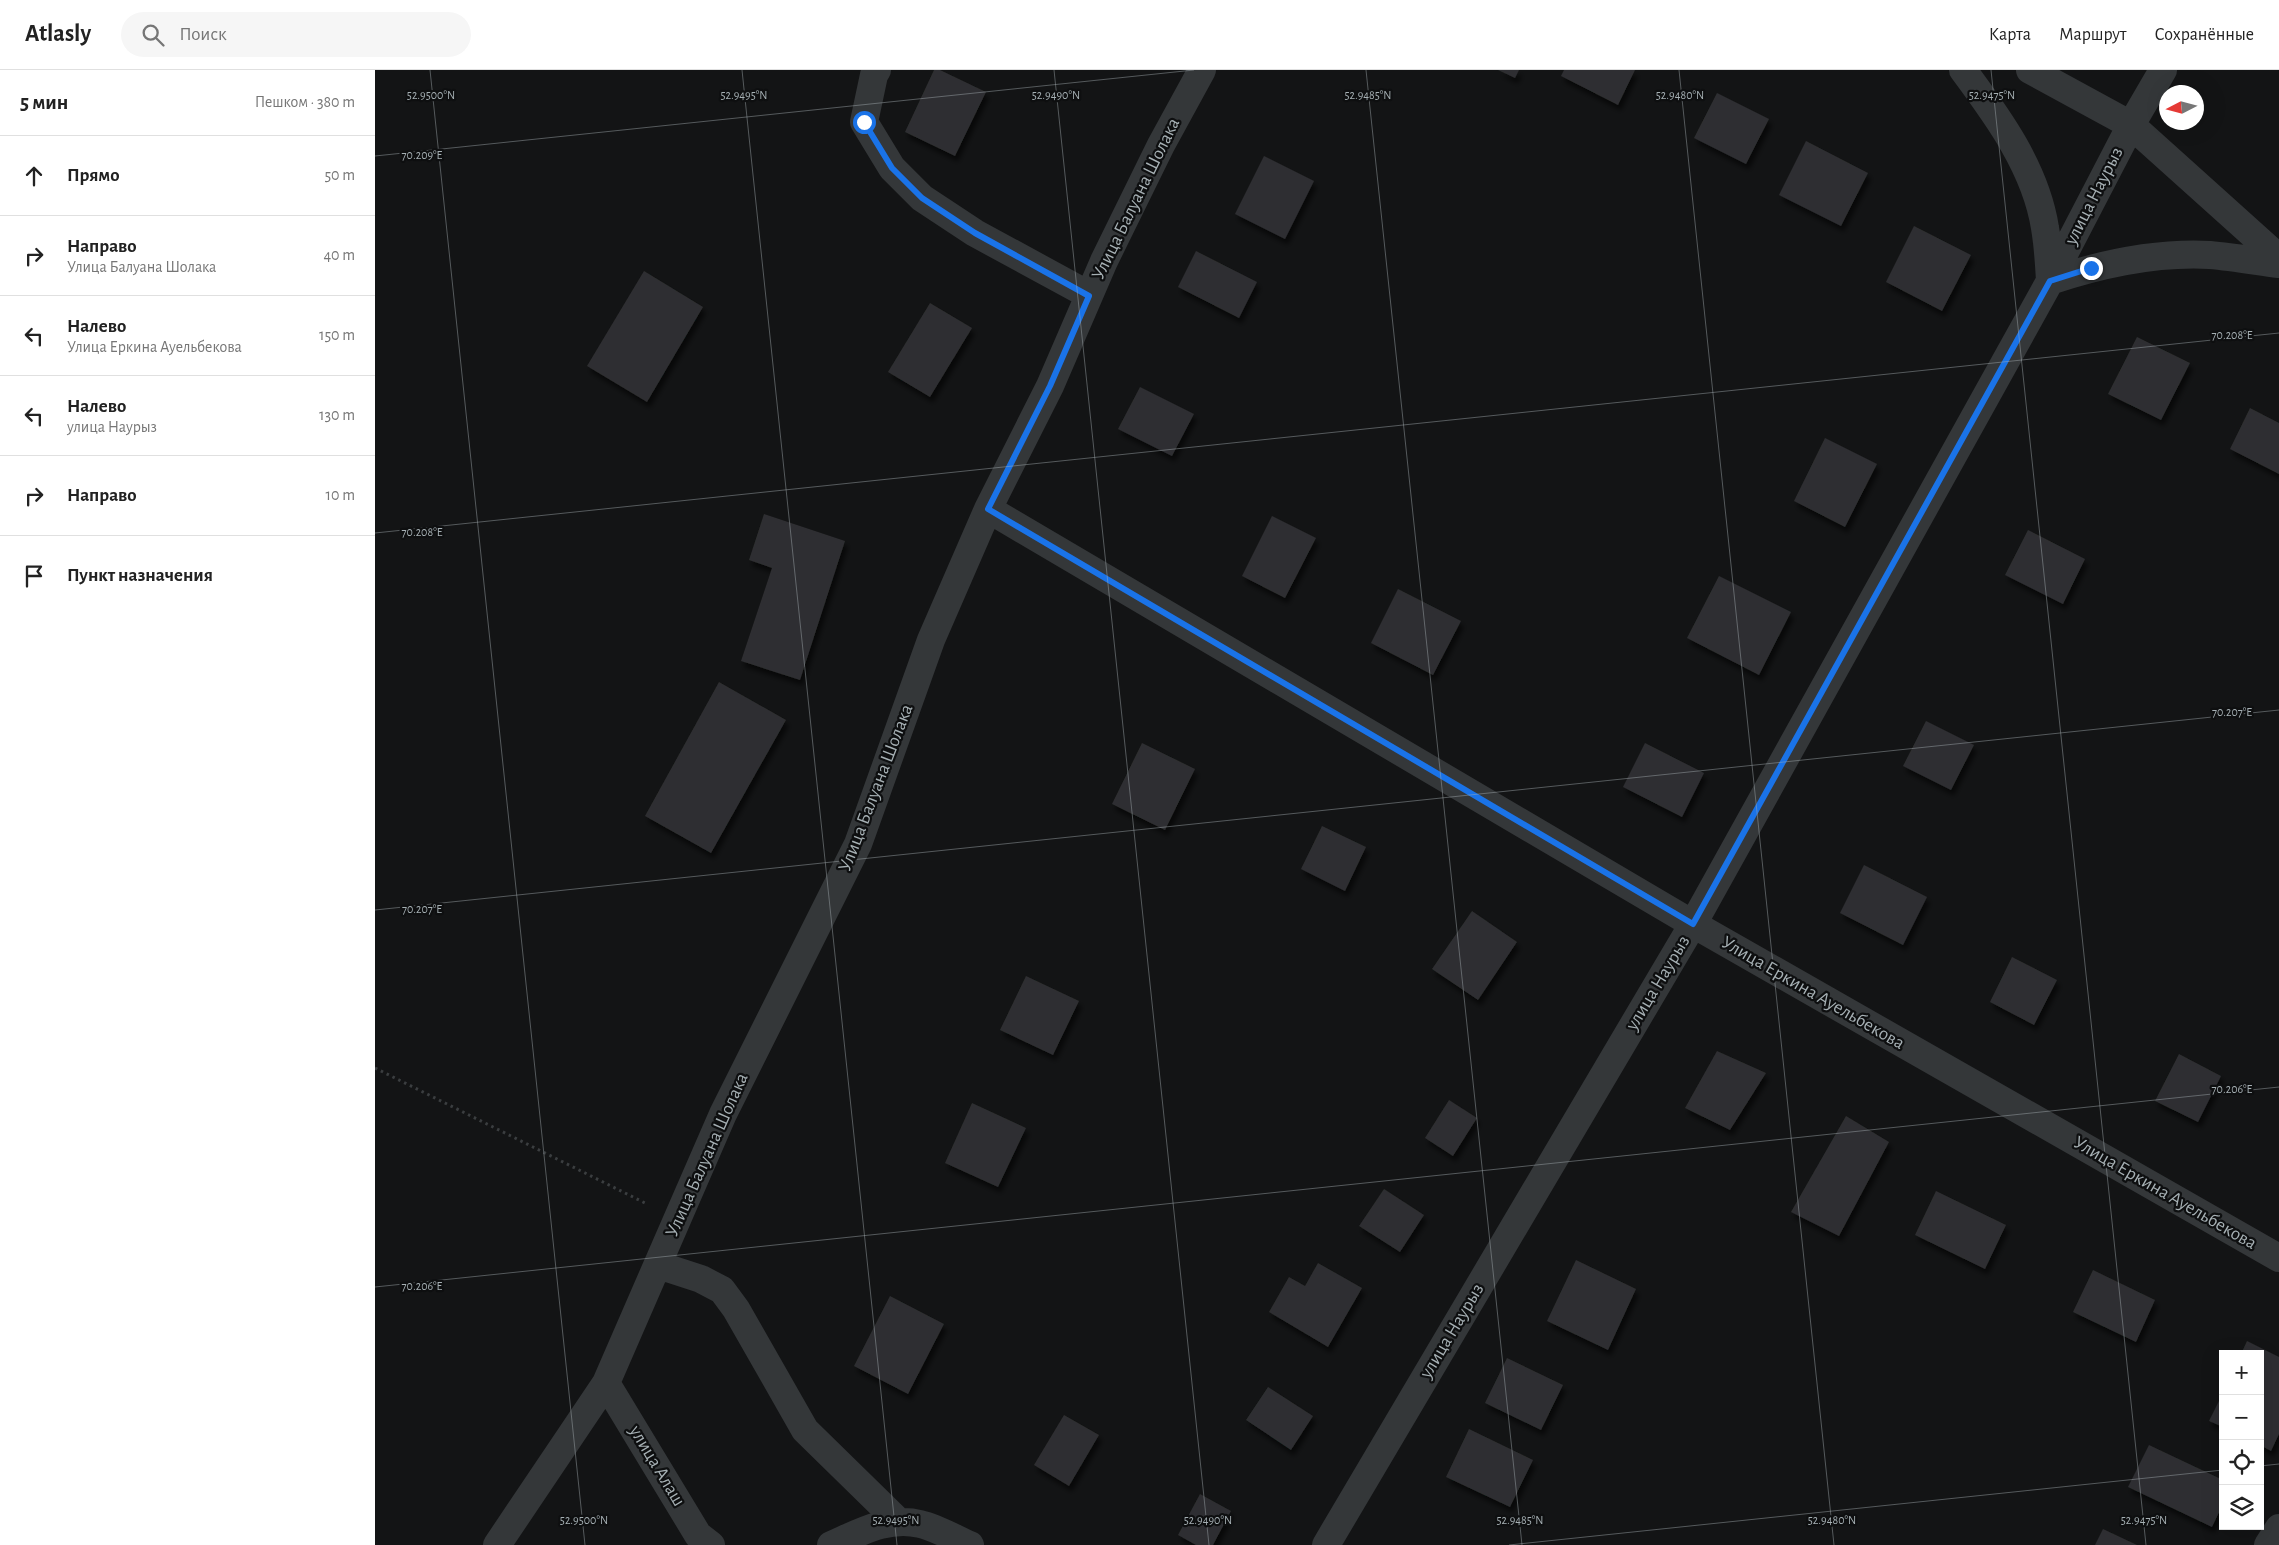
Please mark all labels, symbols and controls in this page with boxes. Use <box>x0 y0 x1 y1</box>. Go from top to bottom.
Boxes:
search box <box>121 12 471 57</box>
icon: search <box>139 21 167 49</box>
text: Atlasly <box>25 22 91 46</box>
text: Поиск <box>179 25 227 44</box>
text: Карта <box>1989 26 2031 44</box>
text: Маршрут <box>2059 26 2127 44</box>
text: Сохранённые <box>2155 26 2254 44</box>
north arrow <box>2159 85 2204 130</box>
text: 52.9500°N <box>407 89 455 101</box>
text: 52.9495°N <box>720 89 768 101</box>
text: 52.9490°N <box>1032 89 1080 101</box>
text: 52.9485°N <box>1344 89 1392 101</box>
text: 52.9480°N <box>1656 89 1704 101</box>
text: 52.9475°N <box>1969 89 2015 101</box>
text: 5 мин <box>20 92 68 113</box>
text: Пешком · 380 m <box>255 94 355 110</box>
route start <box>853 111 876 134</box>
street label: Улица Балуана Шолака <box>1089 115 1184 283</box>
street label: улица Наурыз <box>2061 144 2127 249</box>
text: 70.209°E <box>402 149 443 161</box>
icon: ahead <box>20 162 48 190</box>
text: Прямо <box>67 166 120 185</box>
text: 50 m <box>324 167 355 183</box>
text: Направо <box>67 237 137 256</box>
icon: right <box>20 242 48 270</box>
text: 40 m <box>323 247 355 263</box>
route end <box>2080 257 2103 280</box>
text: Улица Балуана Шолака <box>67 259 216 275</box>
text: Налево <box>67 317 126 336</box>
icon: left <box>20 322 48 350</box>
text: 150 m <box>319 327 355 343</box>
text: 70.208°E <box>2212 329 2253 341</box>
text: Улица Еркина Ауельбекова <box>67 339 242 355</box>
text: Налево <box>67 397 126 416</box>
icon: left <box>20 402 48 430</box>
text: 130 m <box>319 407 355 423</box>
text: улица Наурыз <box>67 419 157 435</box>
icon: right <box>20 482 48 510</box>
text: Направо <box>67 486 137 505</box>
text: 10 m <box>326 487 355 503</box>
text: 70.208°E <box>402 526 443 538</box>
icon: arrive <box>20 562 48 590</box>
text: Пункт назначения <box>67 566 213 585</box>
street label: Улица Балуана Шолака <box>835 702 917 874</box>
text: 70.207°E <box>2212 706 2252 718</box>
text: 70.207°E <box>402 903 442 915</box>
street label: улица Наурыз <box>1622 932 1694 1035</box>
street label: Улица Еркина Ауельбекова <box>1718 933 1908 1053</box>
street label: Улица Балуана Шолака <box>662 1070 752 1240</box>
text: 70.206°E <box>2212 1083 2253 1095</box>
street label: Улица Еркина Ауельбекова <box>2070 1133 2260 1253</box>
text: 70.206°E <box>402 1280 443 1292</box>
street label: улица Наурыз <box>1416 1280 1488 1383</box>
map controls <box>2219 1350 2264 1530</box>
button: + <box>2219 1350 2264 1395</box>
button: − <box>2219 1395 2264 1440</box>
street label: улица Алаш <box>625 1422 688 1510</box>
button: locate <box>2219 1440 2264 1485</box>
button: layers <box>2219 1485 2264 1530</box>
text: 52.9500°N <box>560 1514 608 1526</box>
text: 52.9495°N <box>872 1514 920 1526</box>
text: 52.9490°N <box>1184 1514 1232 1526</box>
text: 52.9485°N <box>1496 1514 1544 1526</box>
text: 52.9480°N <box>1808 1514 1856 1526</box>
text: 52.9475°N <box>2121 1514 2167 1526</box>

